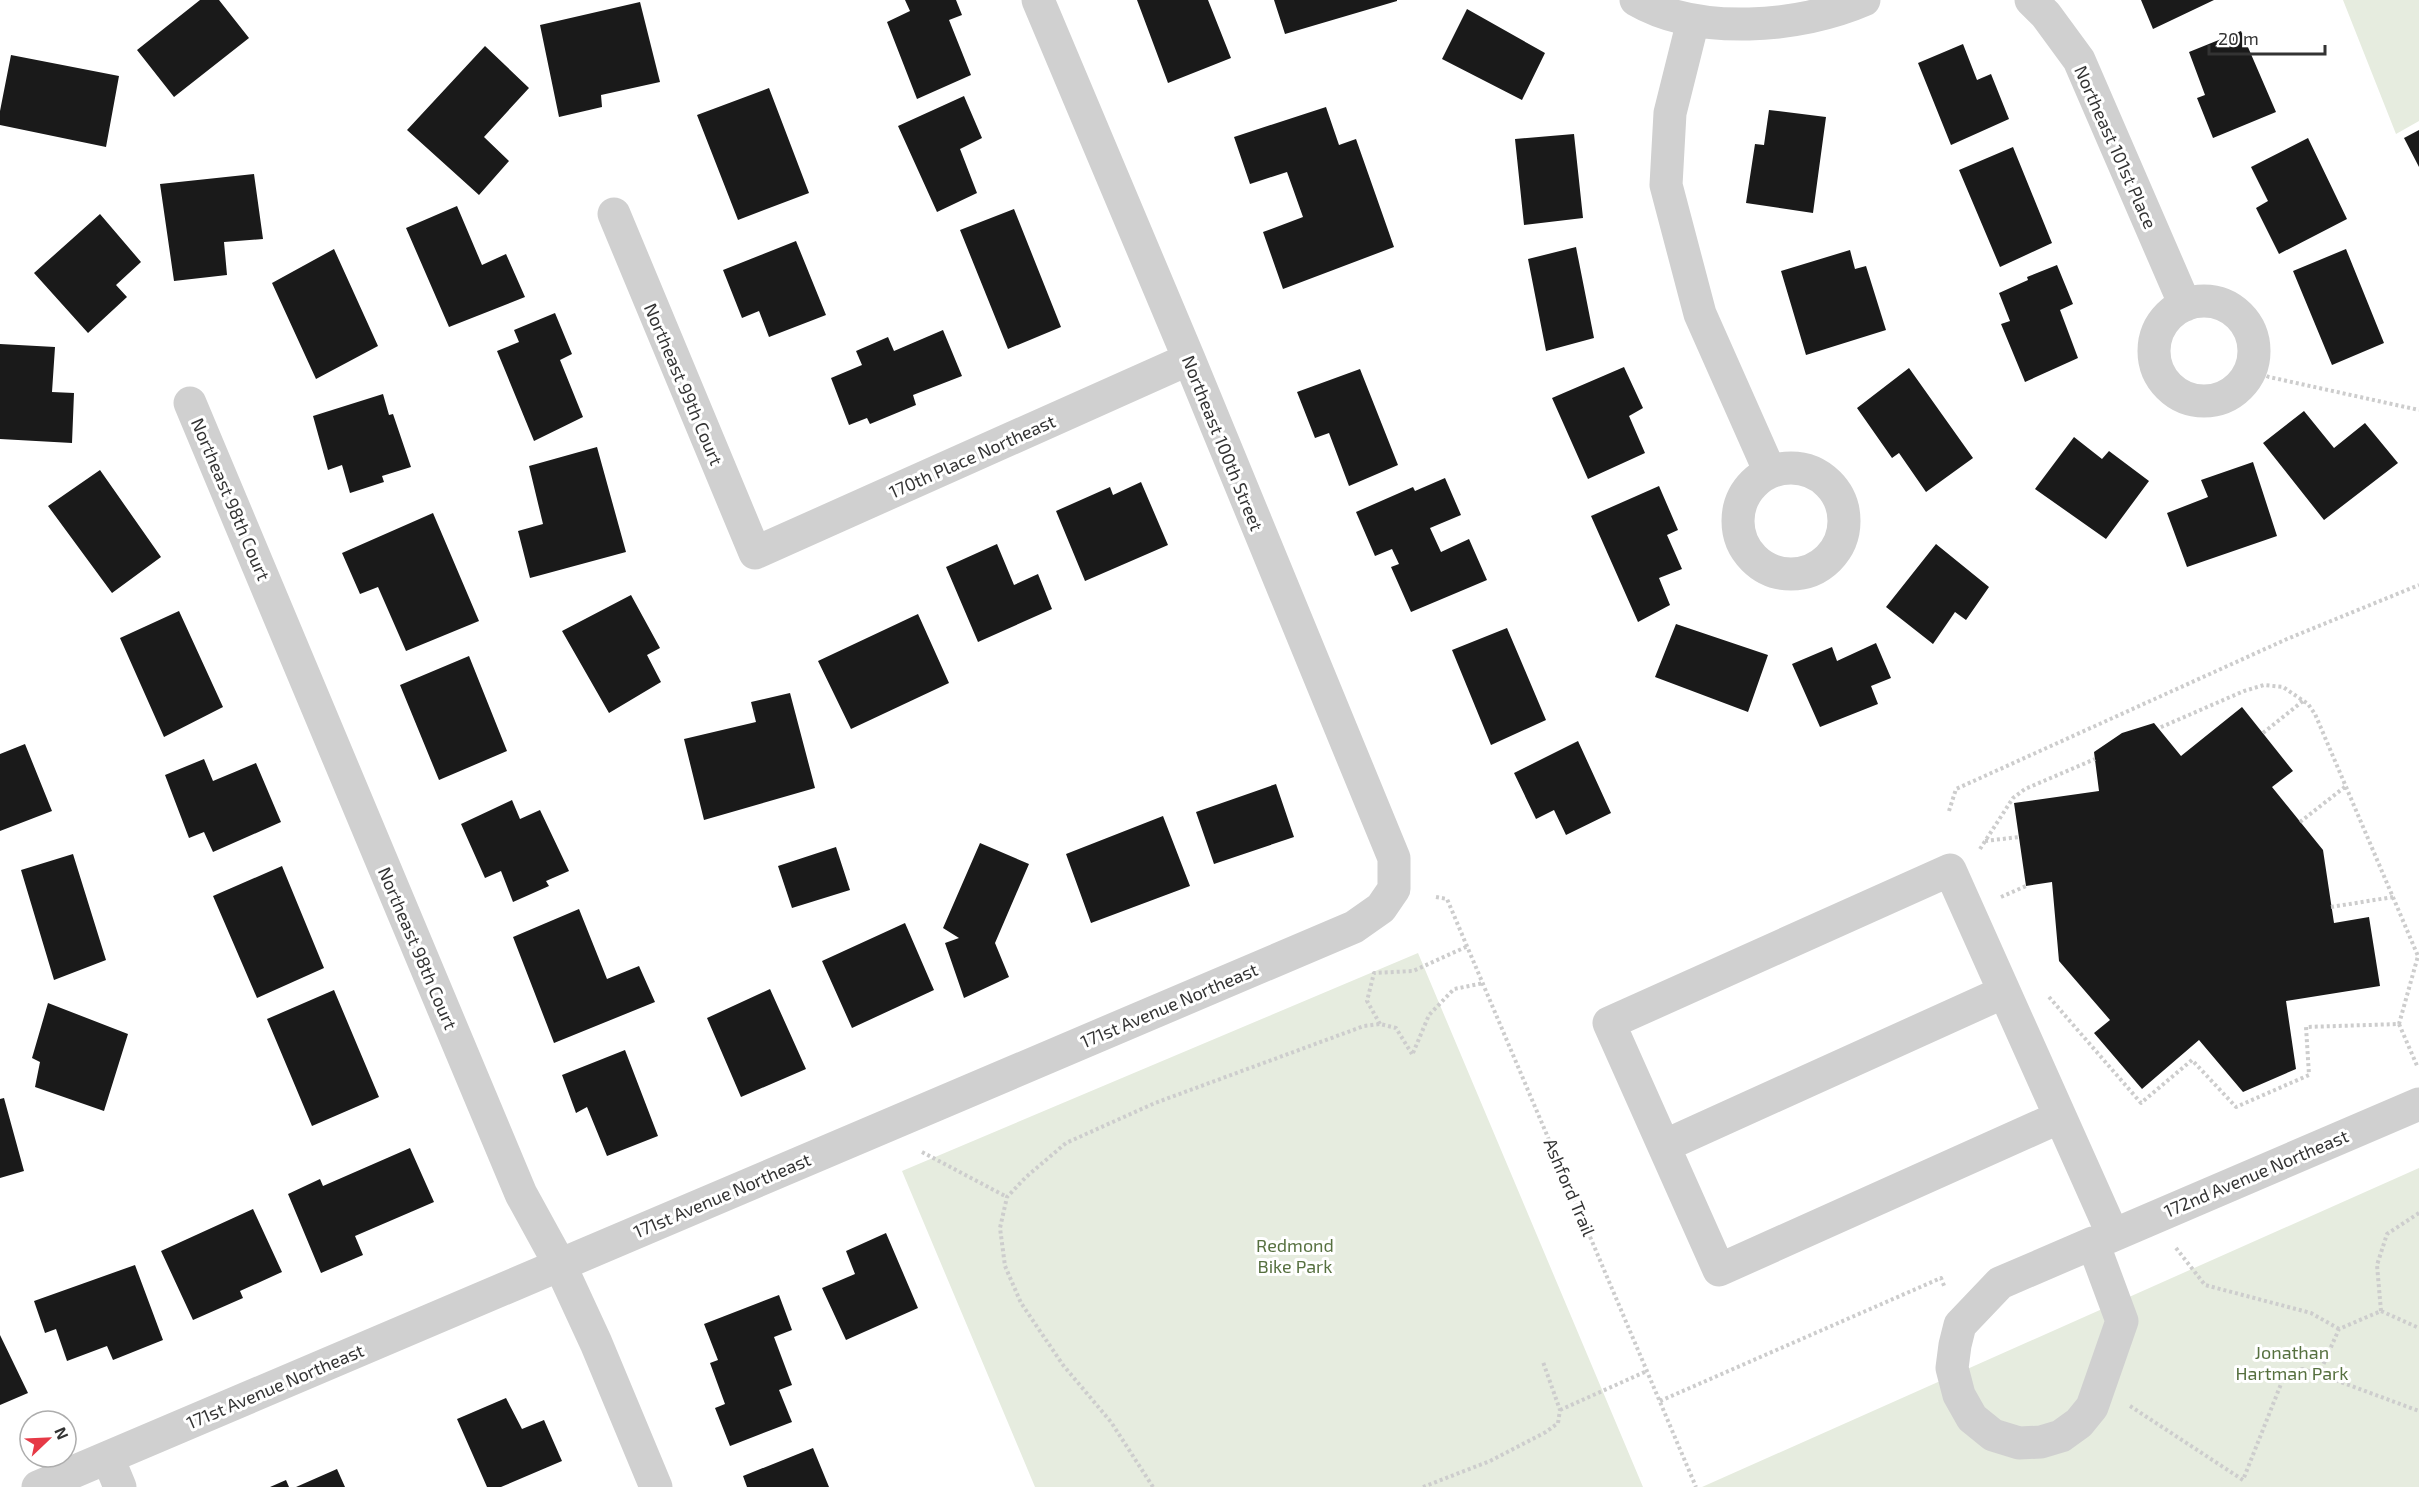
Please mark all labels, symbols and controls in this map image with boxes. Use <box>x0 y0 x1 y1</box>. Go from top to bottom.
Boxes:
scale bar <box>2209 18 2324 56</box>
text: 20 m <box>2218 27 2259 49</box>
street label: Northeast 101st Place <box>2070 62 2162 232</box>
street label: Northeast 99th Court <box>640 300 728 468</box>
street label: Northeast 100th Street <box>1178 352 1268 534</box>
street label: 170th Place Northeast <box>885 409 1059 503</box>
street label: Northeast 98th Court <box>187 414 275 584</box>
street label: Northeast 98th Court <box>374 863 462 1033</box>
street label: 171st Avenue Northeast <box>1077 958 1261 1052</box>
street label: 172nd Avenue Northeast <box>2160 1124 2352 1222</box>
street label: Ashford Trail <box>1539 1135 1601 1240</box>
street label: 171st Avenue Northeast <box>630 1148 814 1242</box>
park label: Redmond Bike Park <box>1256 1234 1334 1277</box>
street label: 171st Avenue Northeast <box>183 1339 367 1433</box>
park label: Jonathan Hartman Park <box>2236 1341 2348 1384</box>
north arrow <box>18 1409 78 1469</box>
text: N <box>51 1424 73 1442</box>

